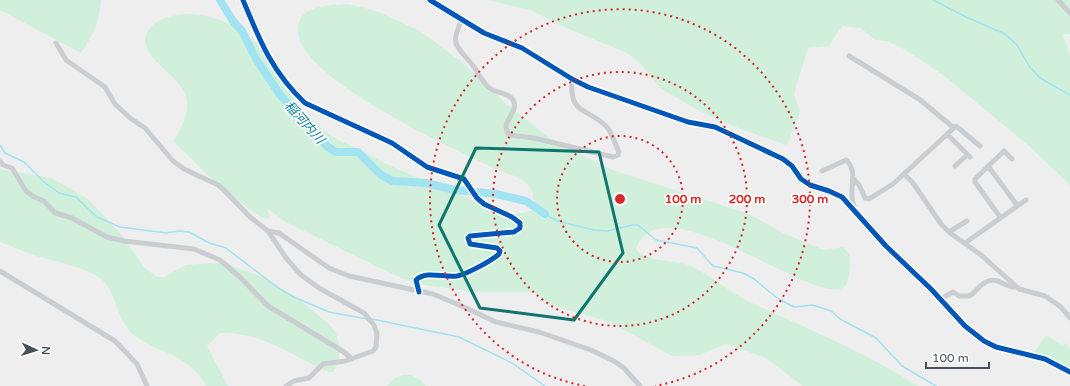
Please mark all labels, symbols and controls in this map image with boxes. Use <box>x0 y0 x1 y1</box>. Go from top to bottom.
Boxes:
water label: 稲河内川 <box>281 98 329 149</box>
centre of rings <box>613 192 627 206</box>
text: 100 m <box>665 192 701 206</box>
text: 200 m <box>729 192 765 206</box>
text: 300 m <box>792 192 828 206</box>
north arrow <box>16 330 56 370</box>
scale bar <box>926 344 989 370</box>
text: N <box>39 346 52 355</box>
text: 100 m <box>932 351 969 365</box>

